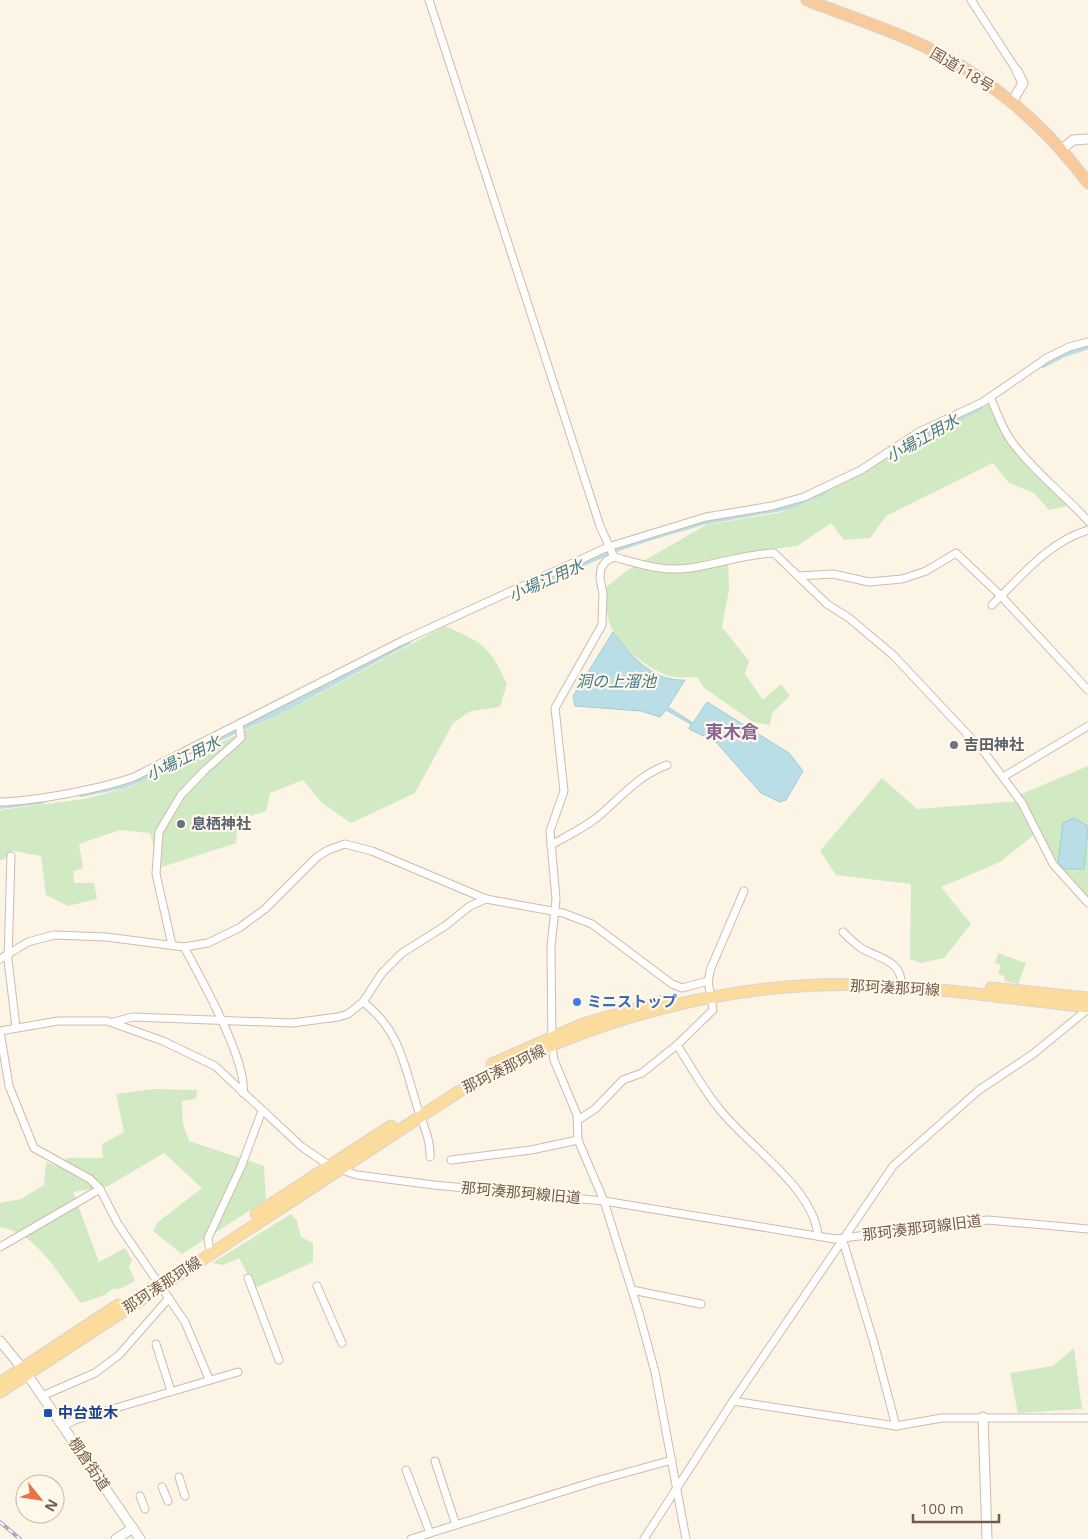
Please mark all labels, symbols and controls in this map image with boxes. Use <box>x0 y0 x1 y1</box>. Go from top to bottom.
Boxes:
street label: 国道118号 <box>927 42 998 96</box>
water label: 小場江用水 <box>882 408 964 467</box>
water label: 小場江用水 <box>505 553 589 606</box>
water label: 洞の上溜池 <box>576 670 658 692</box>
district label: 東木倉 <box>705 719 759 743</box>
water label: 小場江用水 <box>142 730 226 785</box>
place label: 吉田神社 <box>964 734 1024 754</box>
marker: 吉田神社 <box>948 739 960 751</box>
place label: 息栖神社 <box>191 813 251 833</box>
marker: 息栖神社 <box>175 818 187 830</box>
street label: 那珂湊那珂線 <box>850 975 941 999</box>
place label: ミニストップ <box>587 991 677 1011</box>
marker: ミニストップ <box>571 996 583 1008</box>
street label: 那珂湊那珂線 <box>459 1039 548 1097</box>
street label: 那珂湊那珂線旧道 <box>460 1177 582 1207</box>
street label: 那珂湊那珂線旧道 <box>861 1210 983 1244</box>
street label: 那珂湊那珂線 <box>118 1251 205 1317</box>
place label: 中台並木 <box>58 1402 118 1422</box>
marker: 中台並木 <box>42 1407 54 1419</box>
street label: 棚倉街道 <box>65 1433 115 1494</box>
north arrow <box>15 1474 65 1524</box>
scale bar <box>913 1492 999 1524</box>
text: N <box>41 1496 63 1515</box>
text: 100 m <box>920 1498 964 1518</box>

